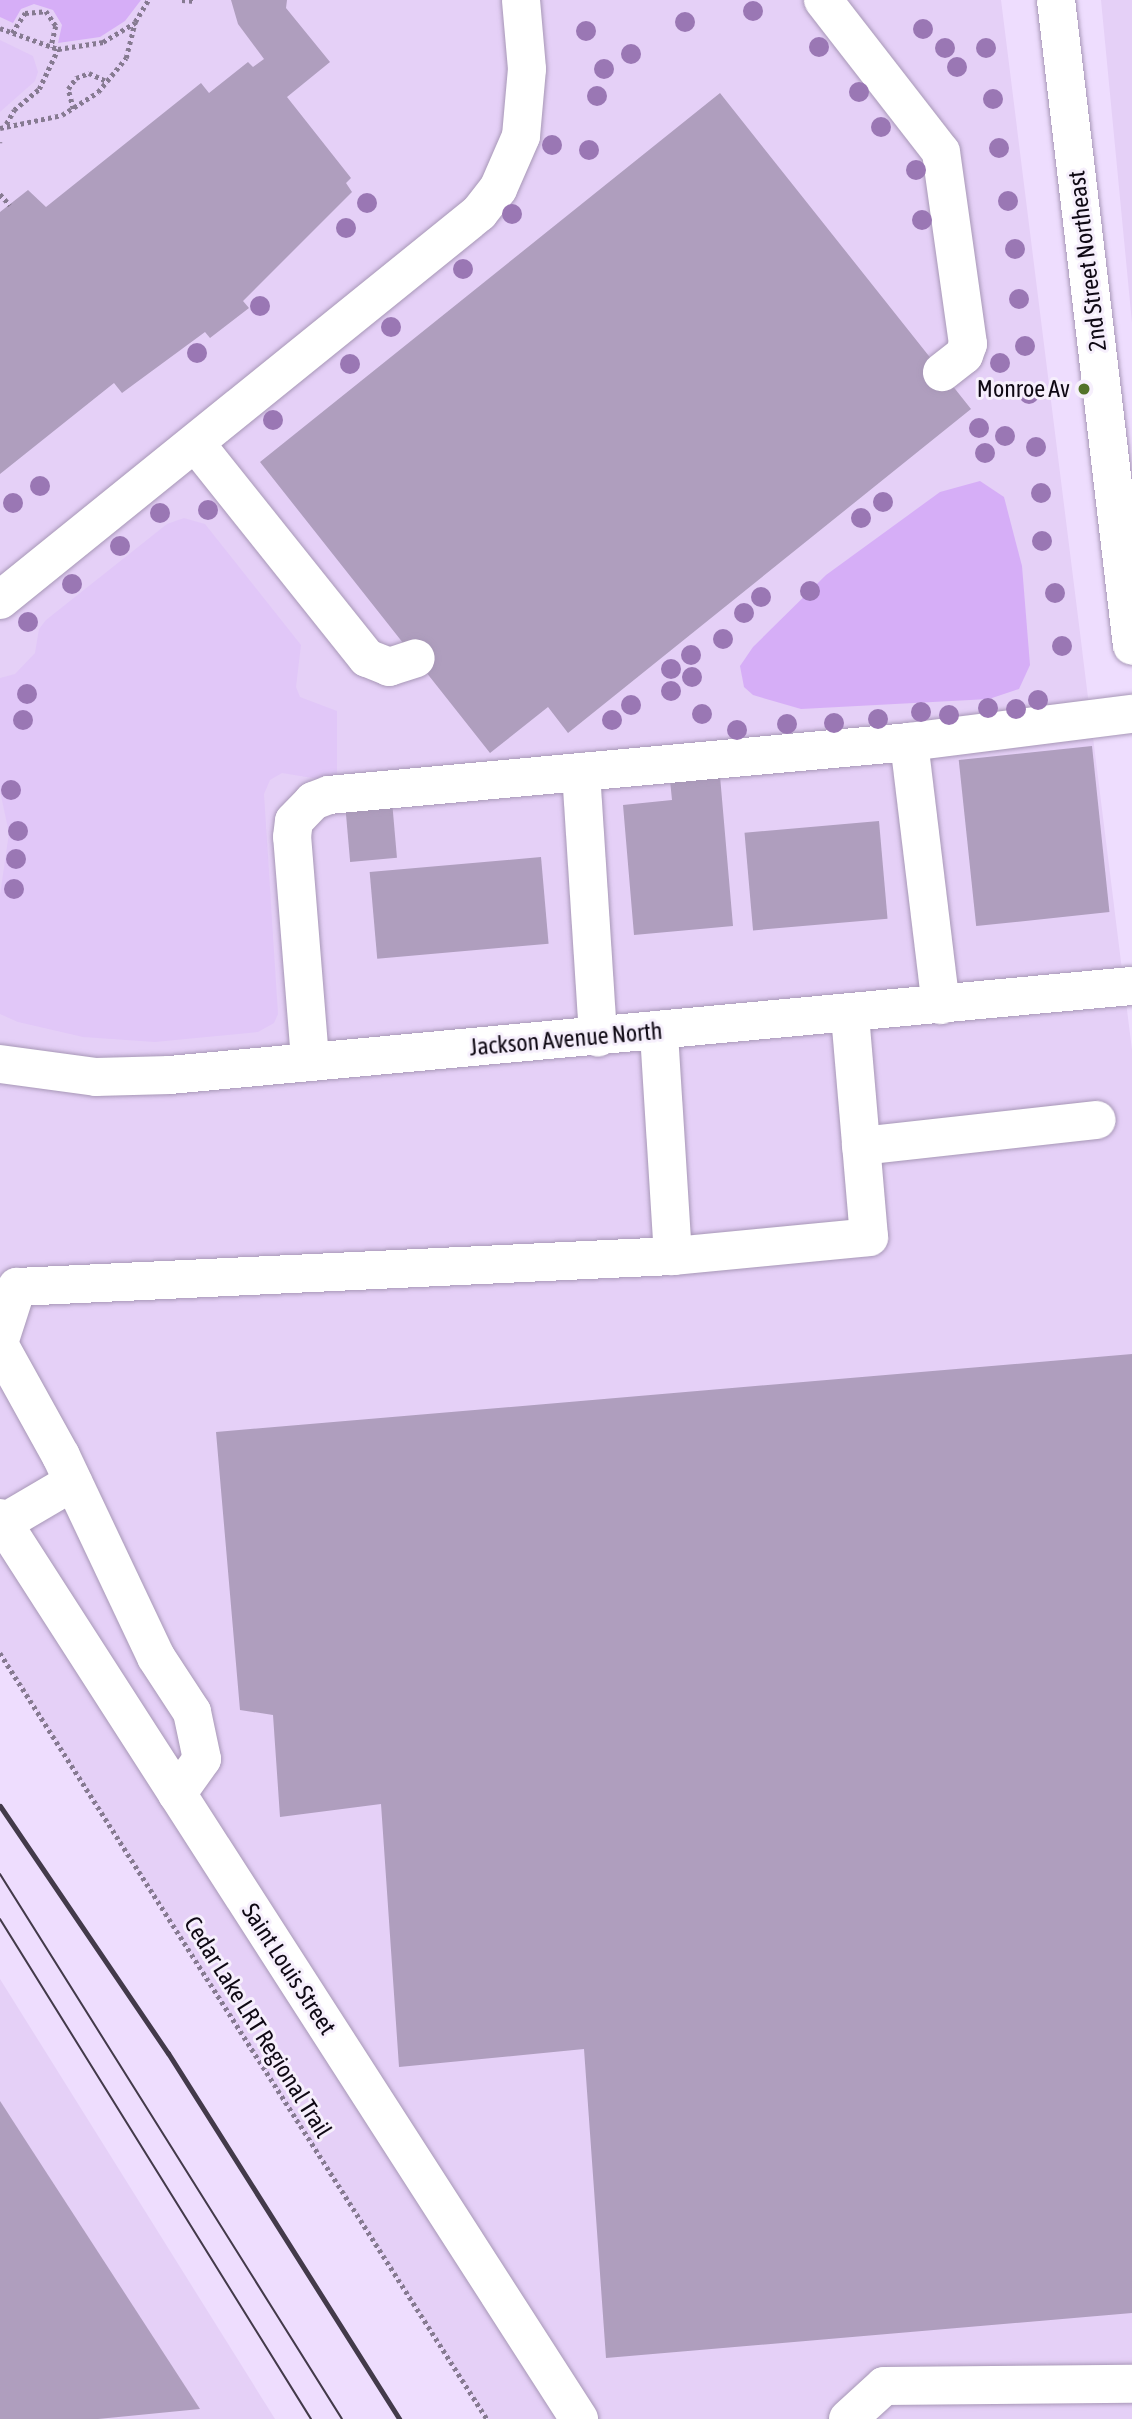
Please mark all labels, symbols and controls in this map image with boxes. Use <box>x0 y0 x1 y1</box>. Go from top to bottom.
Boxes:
street label: 2nd Street Northeast <box>1062 169 1112 353</box>
place label: Monroe Av <box>977 375 1070 403</box>
marker: Monroe Av <box>1076 381 1092 397</box>
street label: Jackson Avenue North <box>468 1016 664 1062</box>
street label: Saint Louis Street <box>236 1898 342 2040</box>
street label: Cedar Lake LRT Regional Trail <box>178 1911 338 2143</box>

